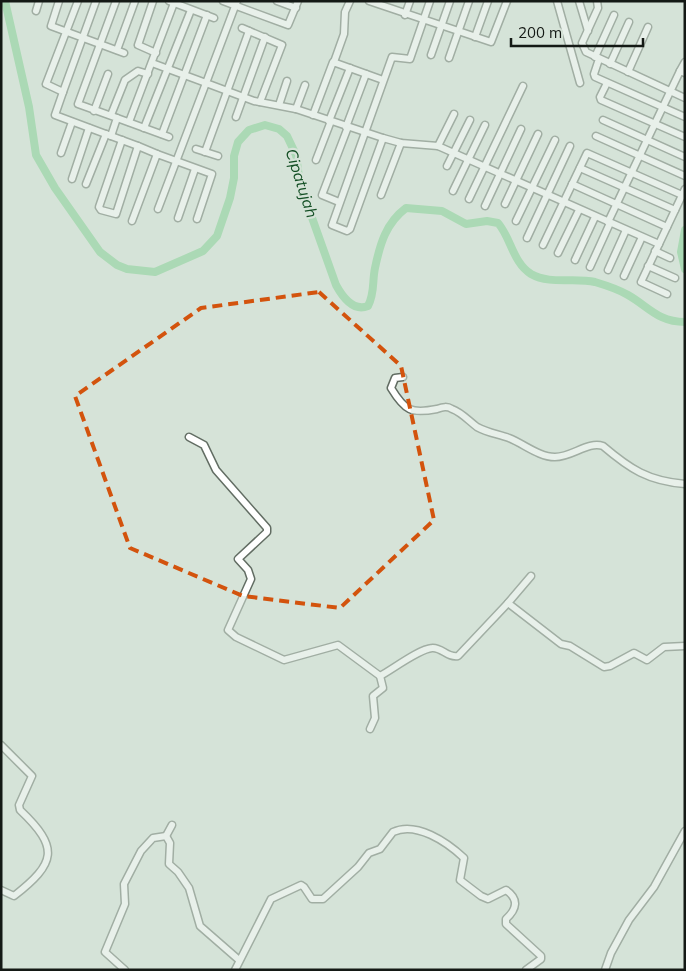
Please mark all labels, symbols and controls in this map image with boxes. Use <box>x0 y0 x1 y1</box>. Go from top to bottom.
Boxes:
scale bar <box>511 15 644 47</box>
text: 200 m <box>518 23 562 42</box>
water label: Cipatujah <box>281 146 323 220</box>

